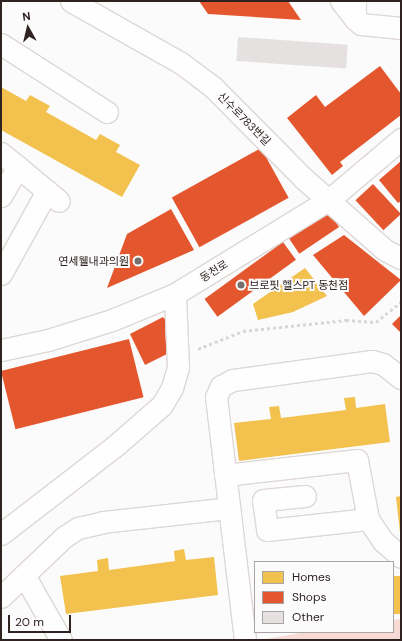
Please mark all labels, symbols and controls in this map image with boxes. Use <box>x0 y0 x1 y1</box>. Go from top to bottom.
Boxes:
north arrow <box>8 8 48 48</box>
text: N <box>21 9 31 24</box>
street label: 신수로783번길 <box>215 90 273 148</box>
place label: 연세웰내과의원 <box>58 254 129 268</box>
marker: 연세웰내과의원 <box>132 255 144 267</box>
street label: 동천로 <box>198 257 230 285</box>
place label: 브로핏 헬스PT 동천점 <box>249 278 348 292</box>
marker: 브로핏 헬스PT 동천점 <box>236 280 246 290</box>
legend <box>254 561 394 633</box>
text: Homes <box>292 569 331 585</box>
text: Shops <box>292 589 327 605</box>
scale bar <box>10 607 73 633</box>
text: Other <box>292 609 324 625</box>
text: 20 m <box>15 614 44 630</box>

